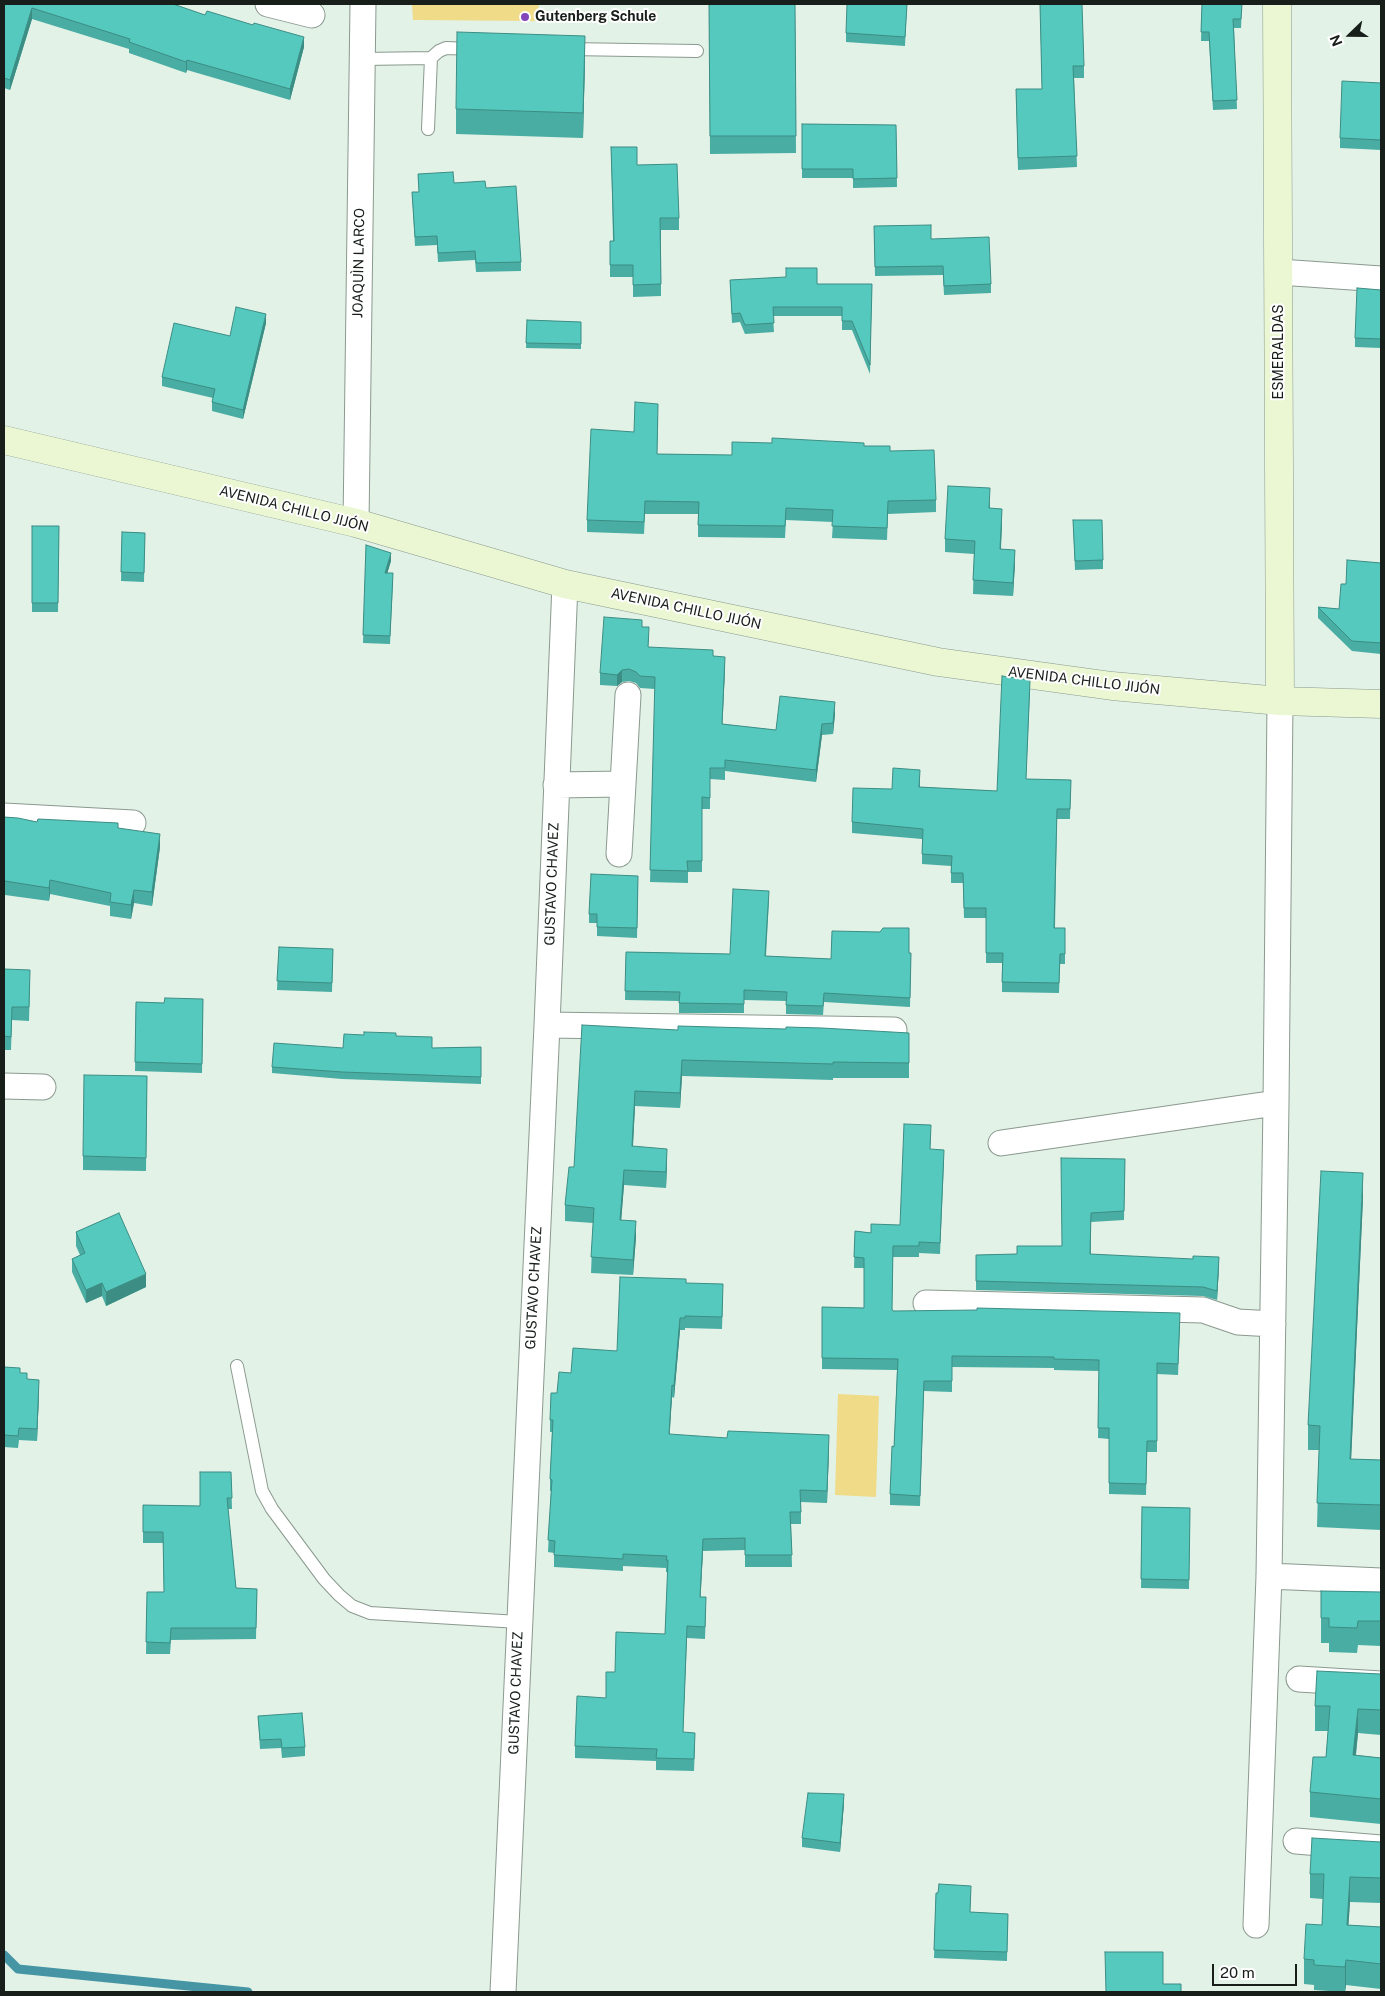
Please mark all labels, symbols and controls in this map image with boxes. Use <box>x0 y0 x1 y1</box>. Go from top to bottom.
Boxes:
place label: Gutenberg Schule <box>535 9 656 25</box>
north arrow <box>1325 10 1375 60</box>
marker: Gutenberg Schule <box>519 11 531 23</box>
text: N <box>1327 33 1346 49</box>
street label: JOAQUÌN LARCO <box>350 208 368 318</box>
street label: ESMERALDAS <box>1271 304 1287 400</box>
street label: AVENIDA CHILLO JIJÓN <box>218 482 370 536</box>
street label: AVENIDA CHILLO JIJÓN <box>609 585 763 633</box>
street label: AVENIDA CHILLO JIJÓN <box>1007 663 1161 699</box>
street label: GUSTAVO CHAVEZ <box>541 822 563 946</box>
street label: GUSTAVO CHAVEZ <box>522 1226 546 1350</box>
street label: GUSTAVO CHAVEZ <box>505 1631 527 1755</box>
scale bar <box>1215 1954 1300 1986</box>
text: 20 m <box>1220 1964 1255 1981</box>

